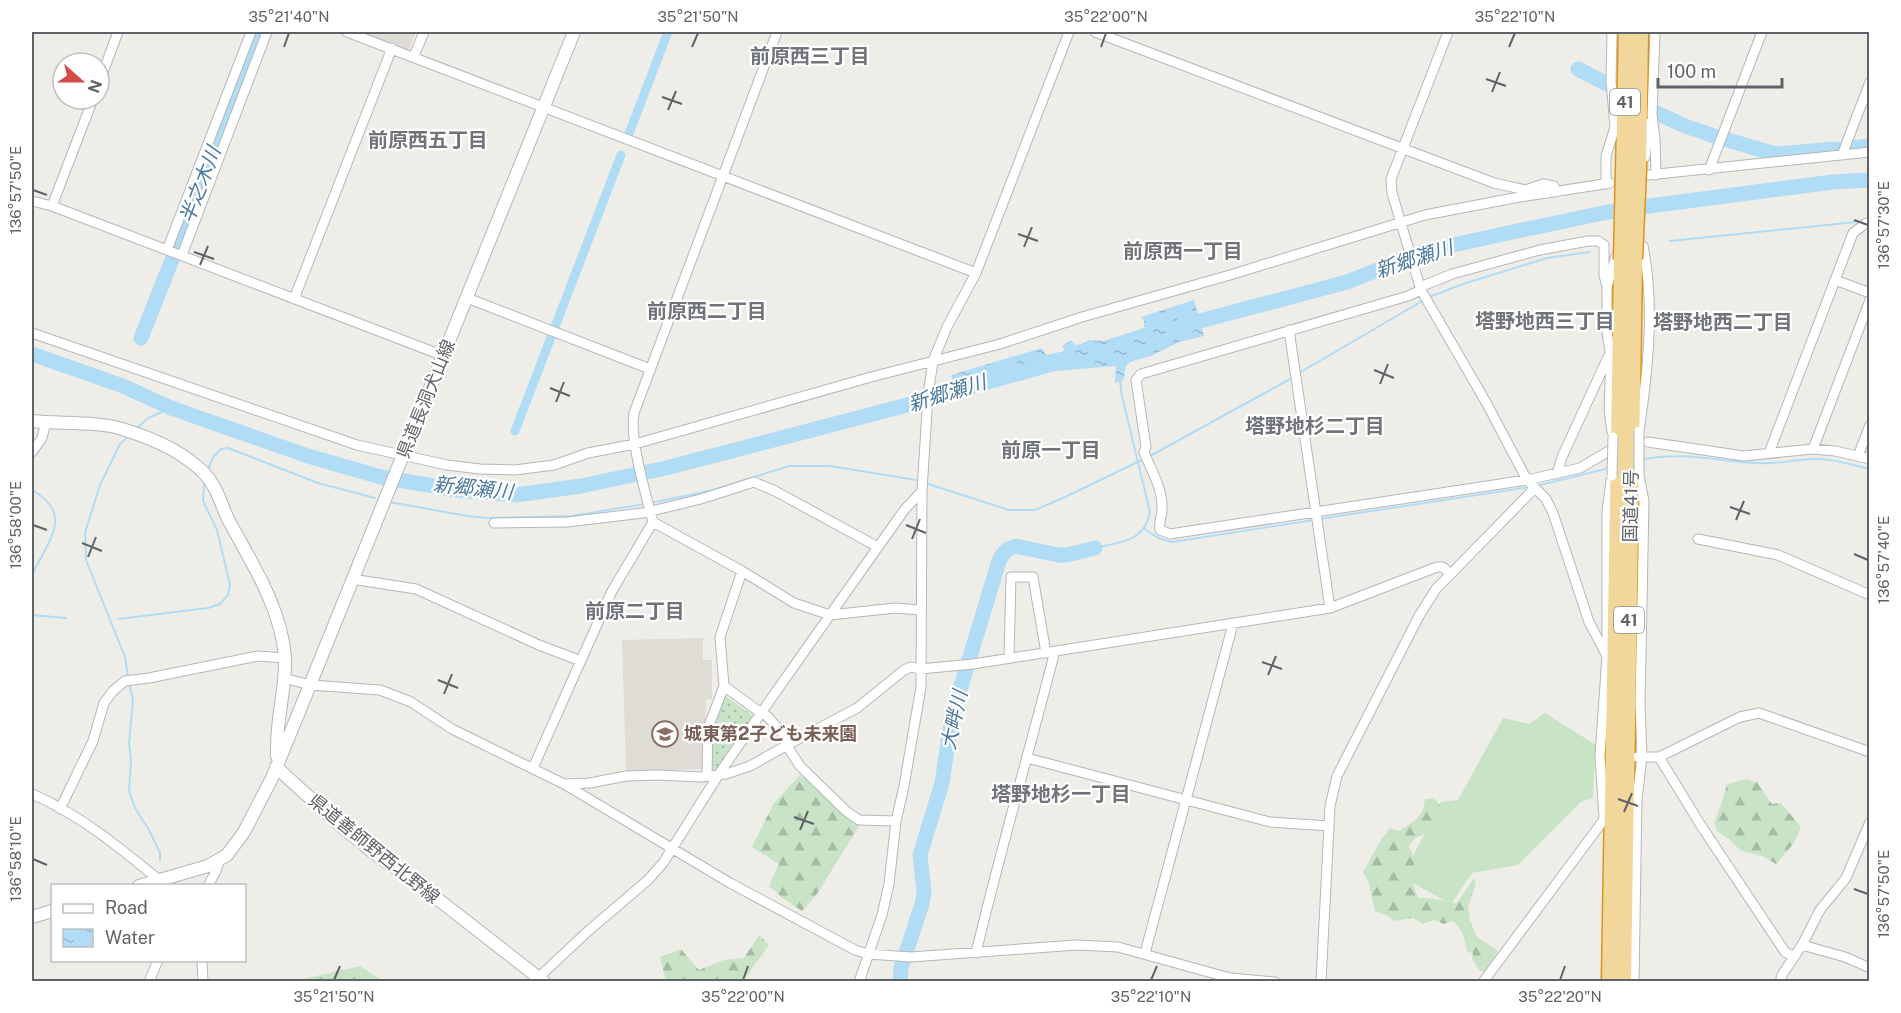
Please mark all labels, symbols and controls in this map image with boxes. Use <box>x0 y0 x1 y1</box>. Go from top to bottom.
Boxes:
text: 35°21'40"N <box>248 8 330 25</box>
text: 35°21'50"N <box>657 8 739 25</box>
text: 35°22'00"N <box>1064 8 1148 25</box>
text: 35°22'10"N <box>1475 8 1555 25</box>
district label: 前原西三丁目 <box>750 44 870 68</box>
north arrow <box>51 51 111 111</box>
scale bar <box>1658 51 1782 89</box>
text: 100 m <box>1667 61 1716 82</box>
text: N <box>83 77 106 95</box>
road number: 41 <box>1610 89 1640 115</box>
district label: 前原西五丁目 <box>368 128 488 152</box>
water label: 半之木川 <box>174 141 226 227</box>
text: 136°57'50"E <box>7 146 24 234</box>
text: 136°57'30"E <box>1875 181 1892 269</box>
water label: 新郷瀬川 <box>1372 235 1458 283</box>
district label: 前原西一丁目 <box>1123 239 1243 263</box>
district label: 前原西二丁目 <box>647 299 767 323</box>
district label: 塔野地西三丁目 <box>1475 309 1615 333</box>
district label: 塔野地西二丁目 <box>1653 310 1793 334</box>
street label: 県道長洞犬山線 <box>392 336 459 461</box>
water label: 新郷瀬川 <box>905 369 991 416</box>
district label: 塔野地杉二丁目 <box>1245 414 1385 438</box>
district label: 前原一丁目 <box>1001 438 1101 462</box>
street label: 国道41号 <box>1619 469 1642 542</box>
water label: 新郷瀬川 <box>432 472 516 504</box>
text: 136°58'00"E <box>7 481 24 569</box>
text: 136°57'40"E <box>1875 516 1892 604</box>
district label: 前原二丁目 <box>585 599 685 623</box>
road number: 41 <box>1614 607 1644 633</box>
water label: 大畔川 <box>936 686 972 752</box>
school or university icon: 城東第2子ども未来園 <box>650 719 680 749</box>
place label: 城東第2子ども未来園 <box>684 723 857 744</box>
district label: 塔野地杉一丁目 <box>991 782 1131 806</box>
street label: 県道善師野西北野線 <box>305 789 444 908</box>
text: 136°58'10"E <box>7 816 24 902</box>
text: 136°57'50"E <box>1875 850 1892 938</box>
legend <box>51 884 246 962</box>
text: Road <box>105 897 148 918</box>
text: Water <box>105 927 155 948</box>
text: 35°21'50"N <box>293 988 375 1005</box>
text: 35°22'00"N <box>701 988 785 1005</box>
text: 35°22'10"N <box>1111 988 1191 1005</box>
text: 35°22'20"N <box>1518 988 1602 1005</box>

